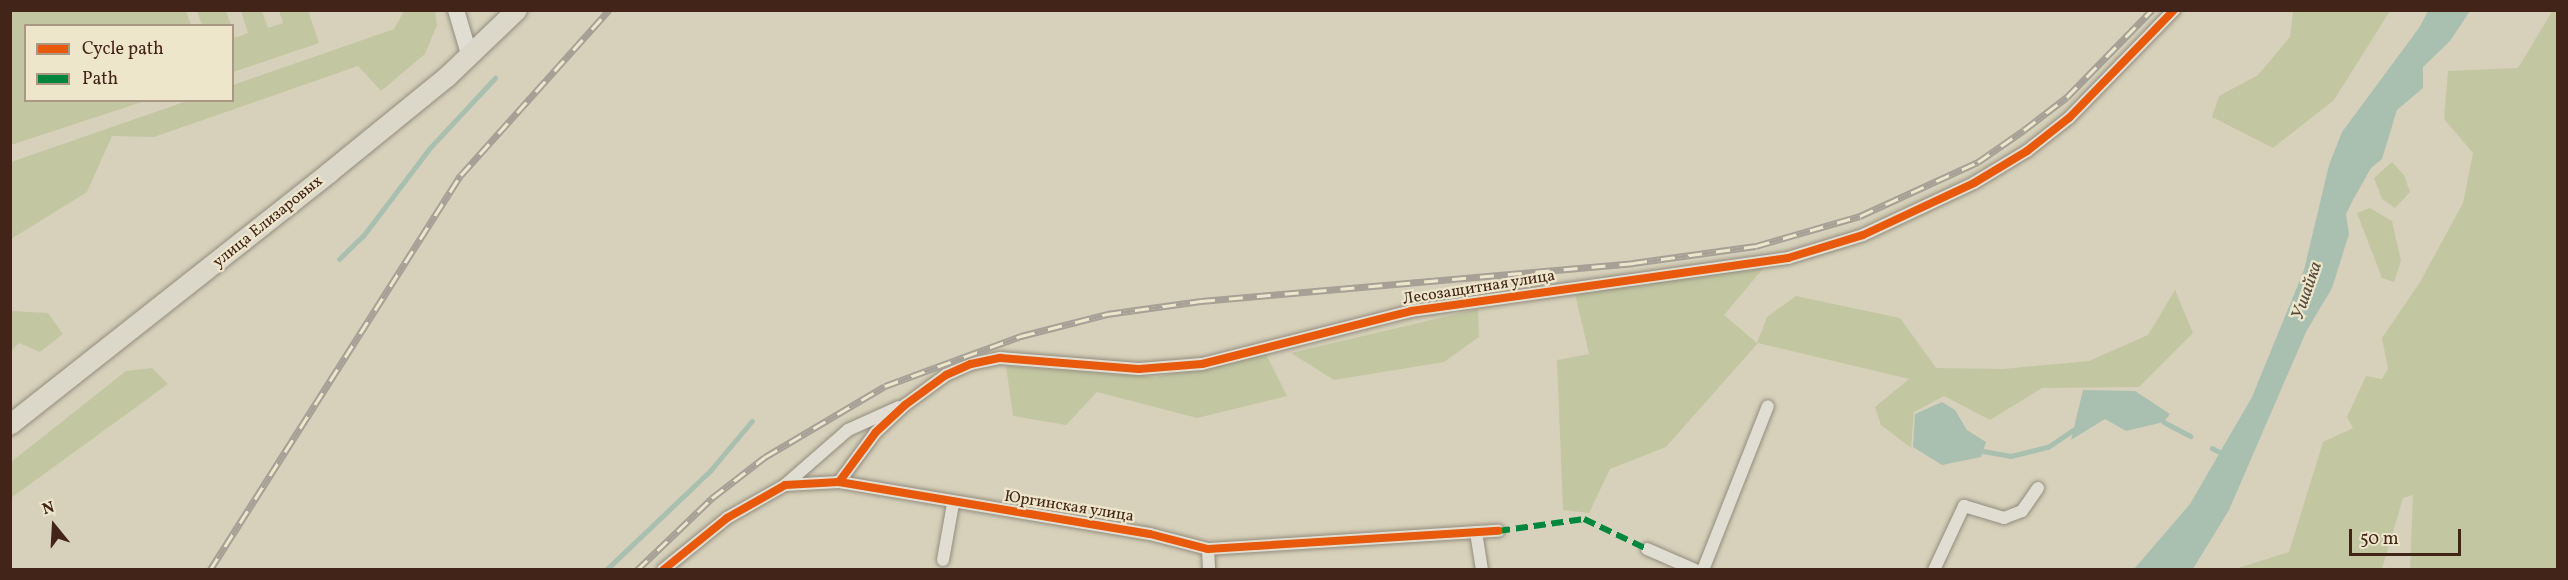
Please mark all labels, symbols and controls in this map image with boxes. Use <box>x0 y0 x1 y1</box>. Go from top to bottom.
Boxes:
legend <box>24 24 234 102</box>
text: Cycle path <box>82 37 164 62</box>
text: Path <box>82 67 118 92</box>
street label: улица Елизаровых <box>209 172 327 272</box>
water label: Ушайка <box>2288 259 2328 323</box>
street label: Лесозащитная улица <box>1401 266 1557 310</box>
street label: Юргинская улица <box>1003 487 1135 527</box>
north arrow <box>24 496 84 556</box>
text: N <box>40 497 57 521</box>
scale bar <box>2352 517 2464 555</box>
text: 50 m <box>2360 527 2399 552</box>

